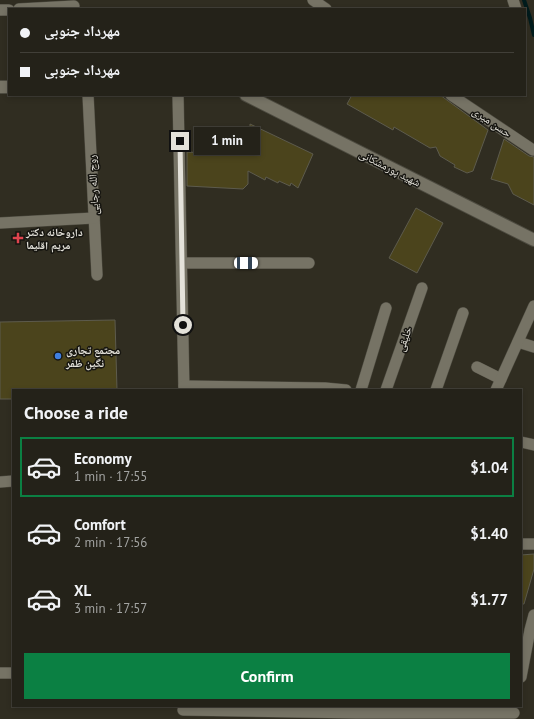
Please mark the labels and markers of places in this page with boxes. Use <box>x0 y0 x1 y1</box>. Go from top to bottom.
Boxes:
place label: داروخانه دکتر مریم اقلیما <box>25 225 83 253</box>
marker: داروخانه دکتر مریم اقلیما <box>13 233 23 243</box>
place label: مجتمع تجاری نگین ظفر <box>65 343 120 371</box>
marker: مجتمع تجاری نگین ظفر <box>53 351 63 361</box>

